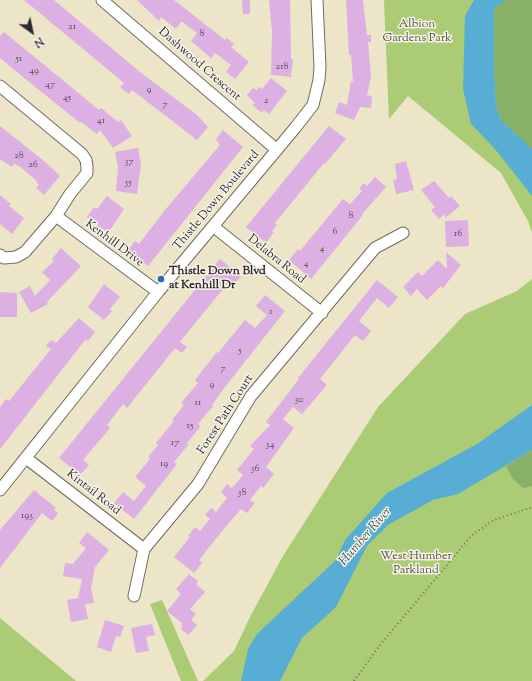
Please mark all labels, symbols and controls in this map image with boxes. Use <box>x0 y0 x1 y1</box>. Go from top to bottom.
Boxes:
north arrow <box>12 12 52 52</box>
park label: Albion Gardens Park <box>382 18 452 46</box>
house number: 21 <box>68 21 76 33</box>
street label: Dashwood Crescent <box>155 25 243 105</box>
house number: 8 <box>200 28 204 40</box>
text: N <box>30 33 47 51</box>
house number: 51 <box>16 53 22 65</box>
house number: 218 <box>275 61 289 73</box>
house number: 49 <box>29 65 39 77</box>
house number: 47 <box>45 79 55 91</box>
house number: 9 <box>147 84 151 96</box>
house number: 45 <box>63 92 71 104</box>
house number: 2 <box>264 95 268 107</box>
house number: 7 <box>162 99 168 111</box>
house number: 41 <box>97 115 105 127</box>
street label: Thistle Down Boulevard <box>171 148 263 254</box>
house number: 28 <box>14 150 24 162</box>
house number: 37 <box>124 156 134 168</box>
house number: 26 <box>28 159 38 171</box>
house number: 35 <box>124 177 132 189</box>
house number: 8 <box>349 210 353 222</box>
street label: Kenhill Drive <box>82 217 146 271</box>
house number: 6 <box>333 226 337 238</box>
house number: 16 <box>454 228 462 240</box>
street label: Delabra Road <box>244 232 308 288</box>
house number: 4 <box>319 243 325 255</box>
house number: 4 <box>303 258 309 270</box>
place label: Thistle Down Blvd at Kenhill Dr <box>169 265 266 293</box>
marker: Thistle Down Blvd at Kenhill Dr <box>156 274 166 284</box>
house number: 1 <box>269 306 273 318</box>
house number: 5 <box>238 345 242 357</box>
house number: 7 <box>220 363 226 375</box>
street label: Forest Path Court <box>195 373 257 457</box>
house number: 9 <box>210 379 214 391</box>
house number: 30 <box>294 394 304 406</box>
house number: 11 <box>195 397 201 409</box>
house number: 15 <box>187 420 193 432</box>
house number: 17 <box>171 437 179 449</box>
house number: 34 <box>265 439 275 451</box>
house number: 19 <box>160 458 168 470</box>
house number: 36 <box>251 463 259 475</box>
street label: Kintail Road <box>63 467 123 519</box>
house number: 38 <box>237 487 247 499</box>
water label: Humber River <box>336 505 396 569</box>
house number: 193 <box>21 510 33 522</box>
park label: West Humber Parkland <box>380 550 452 578</box>

